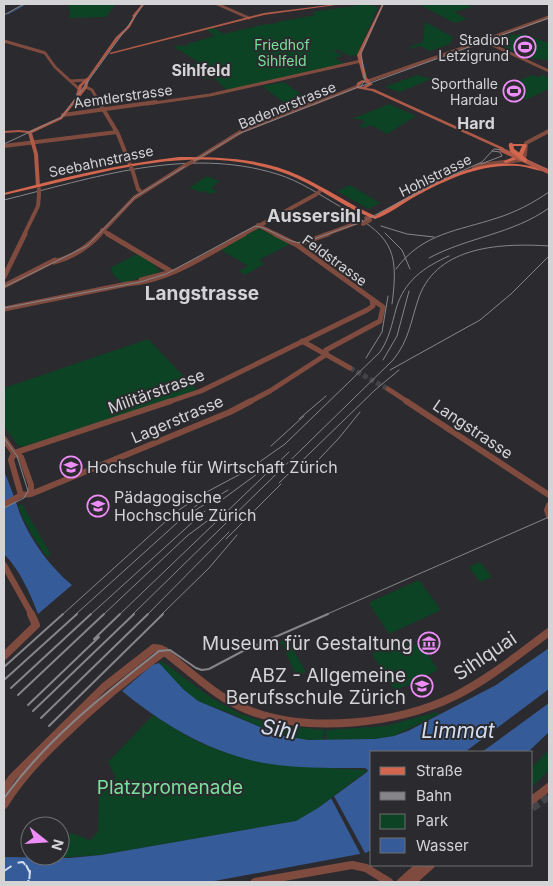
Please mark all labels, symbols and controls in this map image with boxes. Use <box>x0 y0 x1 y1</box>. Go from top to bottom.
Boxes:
place label: Stadion Letzigrund <box>438 31 509 64</box>
sports icon: Stadion Letzigrund <box>513 35 537 59</box>
park label: Friedhof Sihlfeld <box>254 36 310 69</box>
district label: Sihlfeld <box>171 60 231 80</box>
place label: Sporthalle Hardau <box>431 75 498 108</box>
street label: Badenerstrasse <box>236 78 338 132</box>
sports icon: Sporthalle Hardau <box>502 79 526 103</box>
street label: Aemtlerstrasse <box>73 81 173 111</box>
district label: Hard <box>457 113 495 133</box>
street label: Seebahnstrasse <box>47 142 155 180</box>
street label: Hohlstrasse <box>396 150 474 200</box>
district label: Aussersihl <box>267 205 361 226</box>
street label: Feldstrasse <box>299 231 371 289</box>
district label: Langstrasse <box>145 282 259 305</box>
street label: Militärstrasse <box>105 364 207 418</box>
street label: Lagerstrasse <box>128 391 226 447</box>
street label: Langstrasse <box>429 395 517 463</box>
school or university icon: Hochschule für Wirtschaft Zürich <box>59 455 83 479</box>
place label: Hochschule für Wirtschaft Zürich <box>87 457 338 477</box>
place label: Pädagogische Hochschule Zürich <box>114 487 257 525</box>
school or university icon: Pädagogische Hochschule Zürich <box>86 494 110 518</box>
street label: Sihlquai <box>449 627 521 685</box>
museum icon: Museum für Gestaltung <box>417 631 441 655</box>
place label: Museum für Gestaltung <box>202 632 413 655</box>
place label: ABZ - Allgemeine Berufsschule Zürich <box>226 664 406 709</box>
school or university icon: ABZ - Allgemeine Berufsschule Zürich <box>410 674 434 698</box>
water label: Sihl <box>259 714 300 745</box>
water label: Limmat <box>421 718 496 743</box>
legend <box>370 751 533 866</box>
text: Straße <box>416 761 463 780</box>
park label: Platzpromenade <box>97 776 243 799</box>
text: Bahn <box>416 786 452 805</box>
text: Park <box>416 811 449 830</box>
north arrow <box>20 816 70 866</box>
text: Wasser <box>416 836 469 855</box>
text: N <box>48 837 68 853</box>

